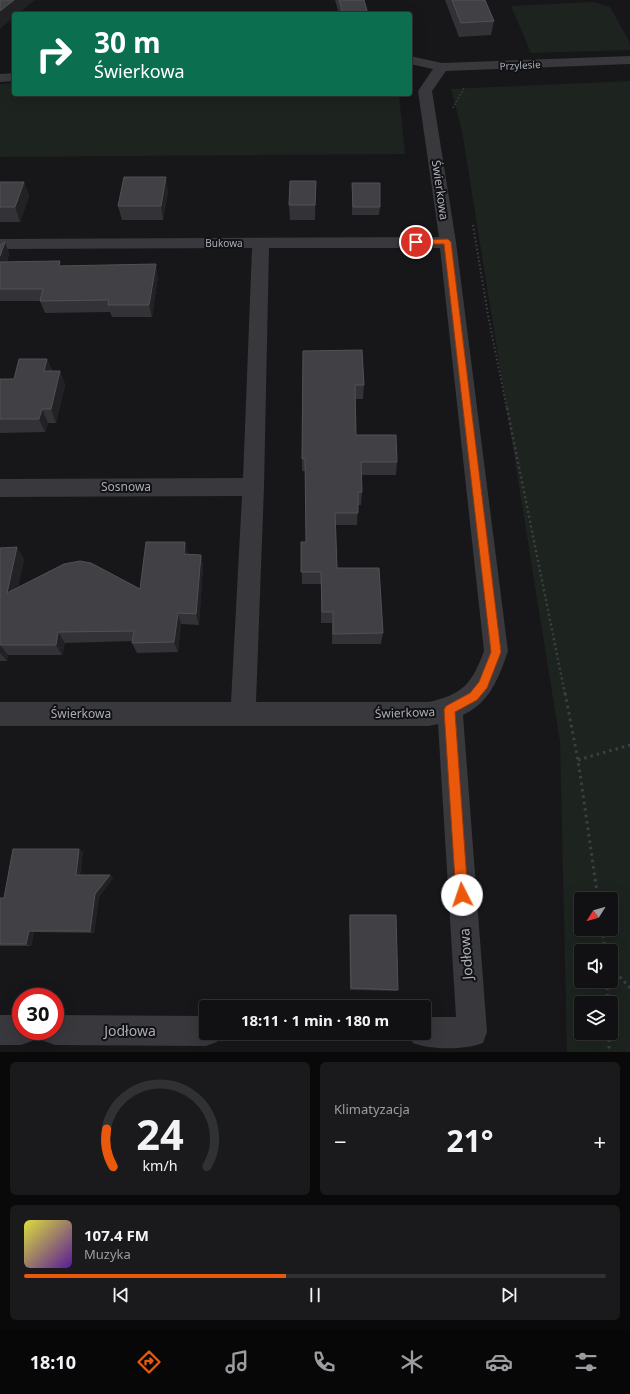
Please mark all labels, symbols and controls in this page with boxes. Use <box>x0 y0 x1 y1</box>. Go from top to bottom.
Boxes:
text: 30 m <box>94 23 161 61</box>
icon: right <box>28 28 80 80</box>
street label: Przylesie <box>499 57 541 73</box>
text: Świerkowa <box>94 59 185 83</box>
street label: Świerkowa <box>428 159 453 221</box>
pin <box>399 225 433 259</box>
icon: arrive <box>405 231 427 253</box>
street label: Bukowa <box>205 236 243 250</box>
street label: Sosnowa <box>101 478 151 495</box>
street label: Świerkowa <box>374 703 435 722</box>
street label: Świerkowa <box>51 705 111 722</box>
position arrow <box>441 874 483 916</box>
north arrow <box>574 892 618 936</box>
map controls <box>574 892 618 1040</box>
street label: Jodłowa <box>454 928 477 982</box>
button: sound <box>574 944 618 988</box>
speed limit sign: 30 <box>12 988 64 1040</box>
button: layers <box>574 996 618 1040</box>
text: 18:11 · 1 min · 180 m <box>241 1010 389 1030</box>
street label: Jodłowa <box>102 1021 156 1040</box>
text: Klimatyzacja <box>334 1100 410 1118</box>
text: 24 <box>136 1105 184 1161</box>
text: 21° <box>446 1120 494 1161</box>
text: − <box>334 1126 347 1156</box>
text: + <box>593 1126 606 1156</box>
text: km/h <box>142 1155 178 1174</box>
text: 107.4 FM <box>84 1225 149 1245</box>
text: Muzyka <box>84 1245 131 1263</box>
icon: previous <box>110 1284 132 1306</box>
icon: pause <box>304 1284 326 1306</box>
icon: next <box>498 1284 520 1306</box>
icon: directions <box>135 1348 163 1376</box>
icon: music <box>223 1348 251 1376</box>
icon: phone <box>310 1348 338 1376</box>
icon: climate <box>398 1348 426 1376</box>
icon: car <box>485 1348 513 1376</box>
icon: filters <box>572 1348 600 1376</box>
text: 18:10 <box>30 1350 76 1374</box>

